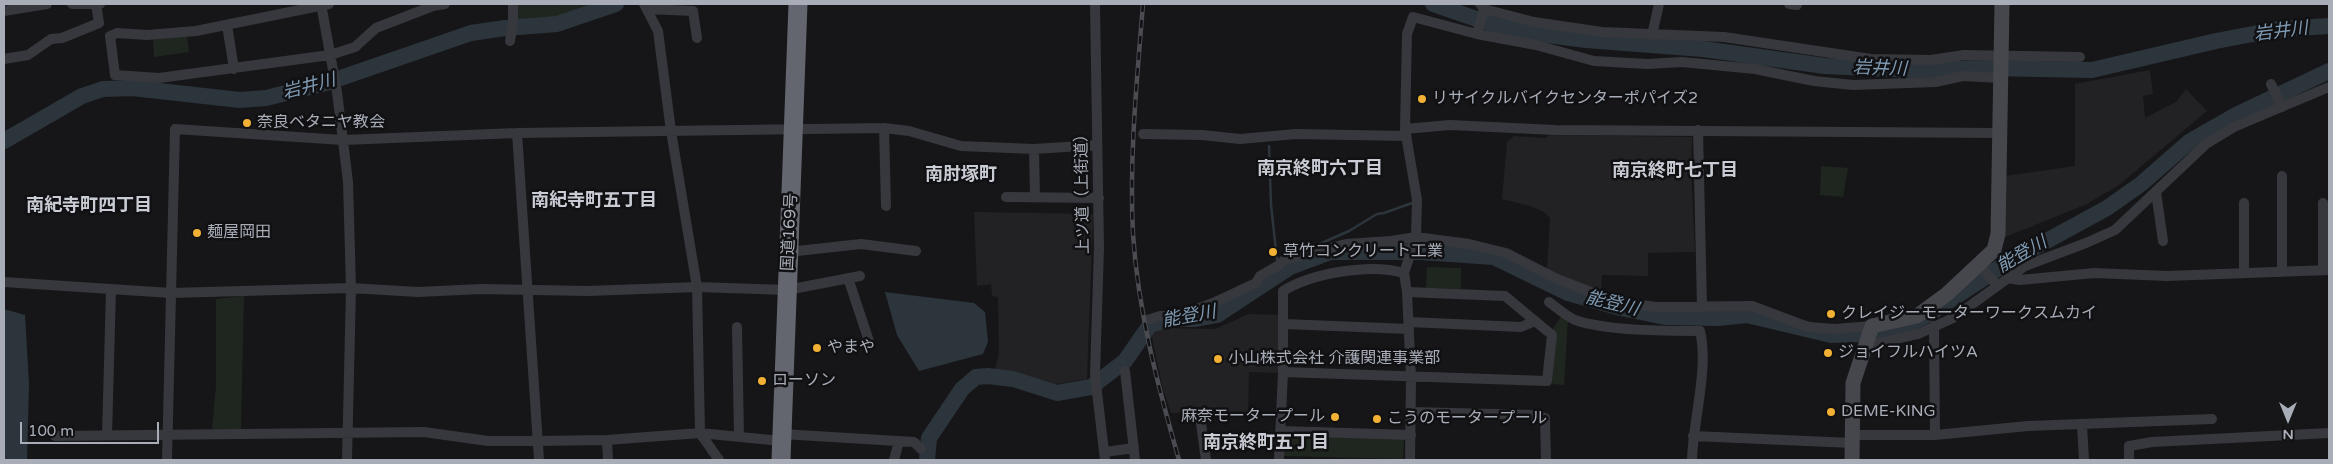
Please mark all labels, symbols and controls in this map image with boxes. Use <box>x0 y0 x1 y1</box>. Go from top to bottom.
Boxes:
water label: 岩井川 <box>2253 18 2309 46</box>
water label: 岩井川 <box>1853 57 1907 81</box>
water label: 岩井川 <box>280 70 338 104</box>
place label: リサイクルバイクセンターポパイズ2 <box>1432 89 1698 109</box>
marker: リサイクルバイクセンターポパイズ2 <box>1416 93 1428 105</box>
place label: 奈良ベタニヤ教会 <box>257 113 385 133</box>
marker: 奈良ベタニヤ教会 <box>241 117 253 129</box>
street label: 上ツ道（上街道） <box>1072 126 1094 254</box>
district label: 南京終町六丁目 <box>1257 158 1383 180</box>
district label: 南京終町七丁目 <box>1612 160 1738 182</box>
district label: 南肘塚町 <box>925 164 997 186</box>
district label: 南紀寺町五丁目 <box>531 190 657 212</box>
street label: 国道169号 <box>778 192 802 272</box>
district label: 南紀寺町四丁目 <box>26 195 152 217</box>
place label: 麺屋岡田 <box>207 223 271 243</box>
marker: 麺屋岡田 <box>191 227 203 239</box>
water label: 能登川 <box>1993 232 2051 278</box>
place label: 草竹コンクリート工業 <box>1283 242 1443 262</box>
marker: 草竹コンクリート工業 <box>1267 246 1279 258</box>
water label: 能登川 <box>1583 287 1641 321</box>
water label: 能登川 <box>1161 302 1217 332</box>
place label: クレイジーモーターワークスムカイ <box>1841 304 2097 324</box>
marker: クレイジーモーターワークスムカイ <box>1825 308 1837 320</box>
place label: やまや <box>827 338 875 358</box>
marker: やまや <box>811 342 823 354</box>
place label: ジョイフルハイツA <box>1838 343 1978 363</box>
marker: ジョイフルハイツA <box>1822 347 1834 359</box>
place label: 小山株式会社 介護関連事業部 <box>1228 349 1440 369</box>
marker: 小山株式会社 介護関連事業部 <box>1212 353 1224 365</box>
place label: ローソン <box>772 371 836 391</box>
marker: ローソン <box>756 375 768 387</box>
north arrow <box>2263 394 2313 444</box>
place label: DEME-KING <box>1841 402 1936 422</box>
marker: DEME-KING <box>1825 406 1837 418</box>
place label: 麻奈モータープール <box>1181 407 1325 427</box>
place label: こうのモータープール <box>1387 409 1547 429</box>
marker: 麻奈モータープール <box>1329 411 1341 423</box>
scale bar <box>22 412 161 444</box>
marker: こうのモータープール <box>1371 413 1383 425</box>
text: 100 m <box>28 422 74 440</box>
text: N <box>2282 426 2294 443</box>
district label: 南京終町五丁目 <box>1203 432 1329 454</box>

